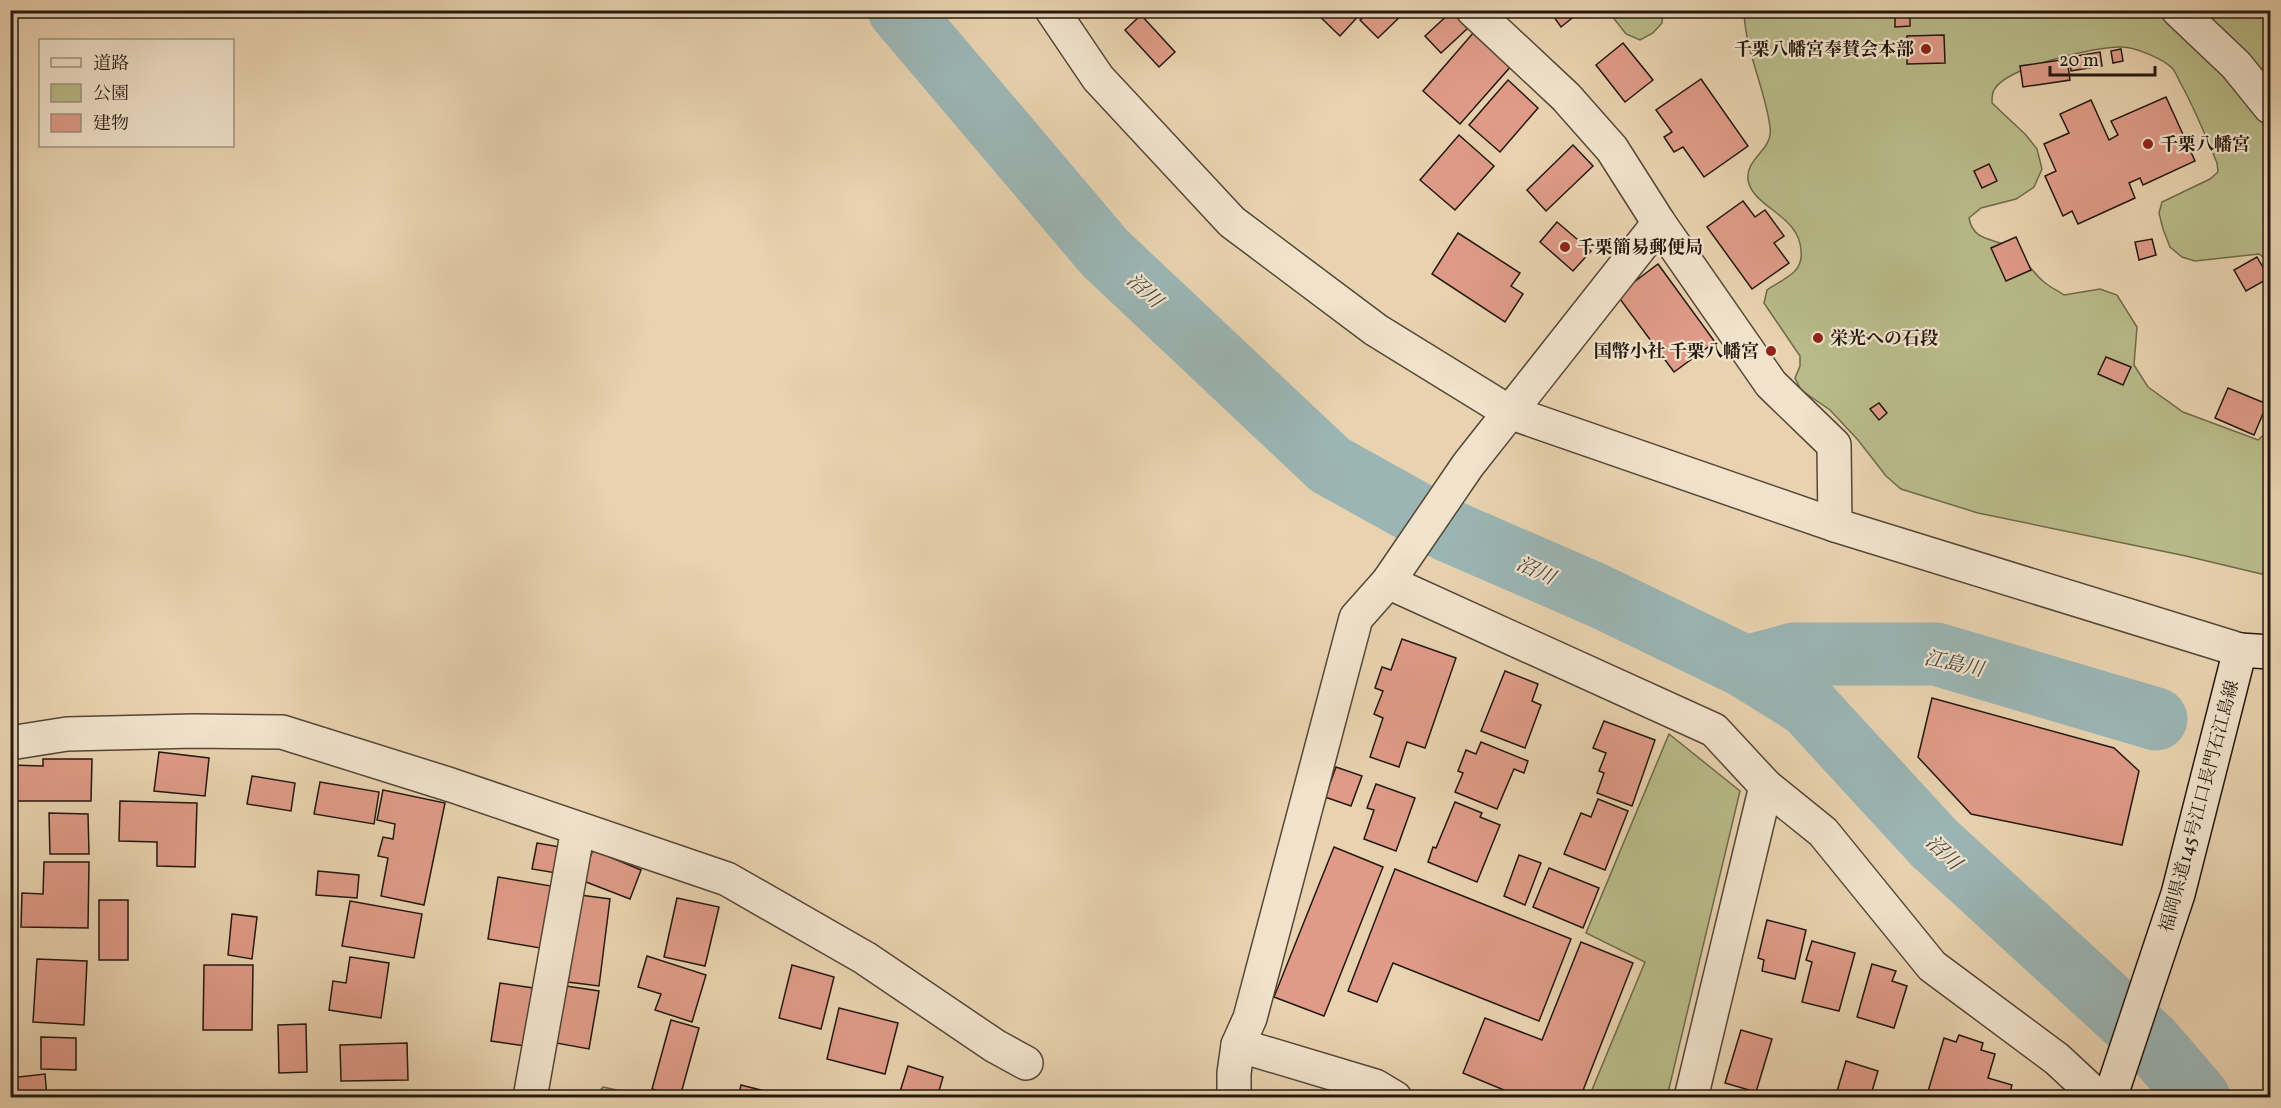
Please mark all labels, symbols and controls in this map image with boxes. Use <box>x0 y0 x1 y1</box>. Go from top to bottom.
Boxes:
place label: 千栗八幡宮奉賛会本部 <box>1734 38 1914 63</box>
legend <box>39 39 234 147</box>
scale bar <box>2050 39 2155 77</box>
marker: 千栗八幡宮奉賛会本部 <box>1919 42 1933 56</box>
text: 20 m <box>2059 49 2099 74</box>
text: 道路 <box>93 52 129 77</box>
text: 公園 <box>93 82 129 107</box>
text: 建物 <box>93 112 129 137</box>
place label: 千栗八幡宮 <box>2160 133 2250 158</box>
marker: 千栗八幡宮 <box>2141 137 2155 151</box>
place label: 千栗簡易郵便局 <box>1577 236 1703 261</box>
marker: 千栗簡易郵便局 <box>1558 240 1572 254</box>
water label: 沼川 <box>1119 268 1169 317</box>
place label: 栄光への石段 <box>1830 327 1938 352</box>
marker: 栄光への石段 <box>1811 331 1825 345</box>
place label: 国幣小社 千栗八幡宮 <box>1593 340 1759 365</box>
marker: 国幣小社 千栗八幡宮 <box>1764 344 1778 358</box>
water label: 沼川 <box>1511 551 1561 594</box>
water label: 江島川 <box>1921 645 1988 685</box>
street label: 福岡県道145号江口長門石江島線 <box>2155 678 2246 935</box>
water label: 沼川 <box>1918 829 1968 879</box>

